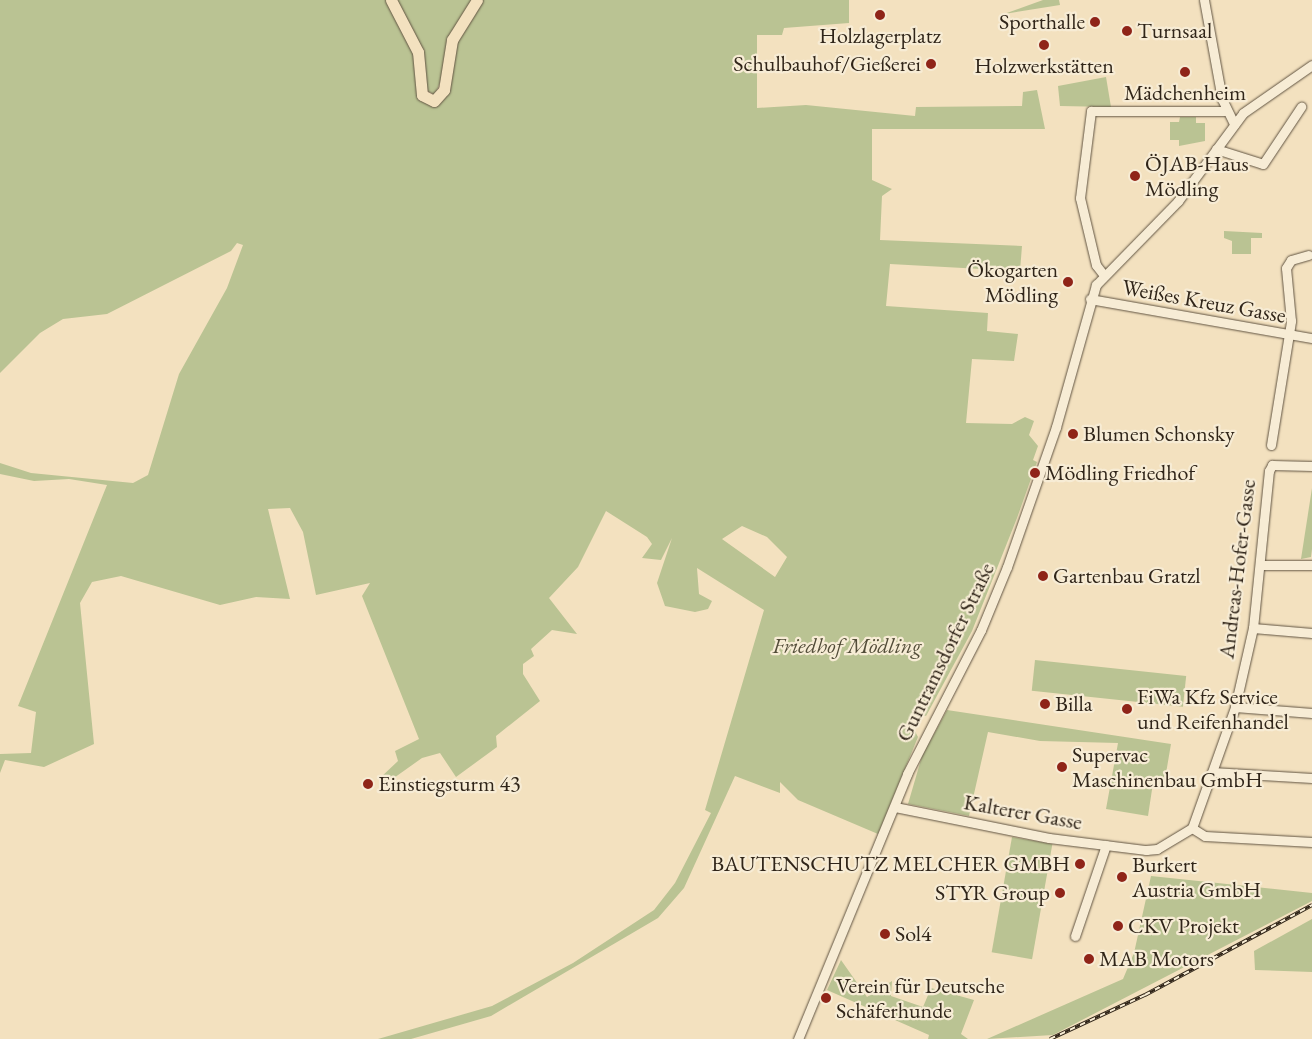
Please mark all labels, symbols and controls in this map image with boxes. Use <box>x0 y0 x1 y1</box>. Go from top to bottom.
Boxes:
marker: Holzlagerplatz <box>874 9 886 21</box>
place label: Sporthalle <box>999 9 1085 35</box>
marker: Sporthalle <box>1089 16 1101 28</box>
place label: Turnsaal <box>1137 18 1212 44</box>
place label: Holzlagerplatz <box>819 23 941 49</box>
marker: Turnsaal <box>1121 25 1133 37</box>
marker: Holzwerkstätten <box>1038 39 1050 51</box>
place label: Schulbauhof/Gießerei <box>733 51 921 77</box>
place label: Holzwerkstätten <box>974 53 1114 79</box>
marker: Schulbauhof/Gießerei <box>925 58 937 70</box>
marker: Mädchenheim <box>1179 66 1191 78</box>
place label: Mädchenheim <box>1124 80 1246 106</box>
place label: ÖJAB-Haus Mödling <box>1145 150 1249 202</box>
marker: ÖJAB-Haus Mödling <box>1129 170 1141 182</box>
place label: Ökogarten Mödling <box>967 256 1058 308</box>
street label: Weißes Kreuz Gasse <box>1120 274 1288 328</box>
marker: Ökogarten Mödling <box>1062 276 1074 288</box>
place label: Blumen Schonsky <box>1083 421 1235 447</box>
marker: Blumen Schonsky <box>1067 428 1079 440</box>
place label: Mödling Friedhof <box>1045 460 1195 486</box>
marker: Mödling Friedhof <box>1029 467 1041 479</box>
street label: Andreas-Hofer-Gasse <box>1213 478 1261 660</box>
street label: Guntramsdorfer Straße <box>890 558 1000 746</box>
place label: Gartenbau Gratzl <box>1053 563 1201 589</box>
marker: Gartenbau Gratzl <box>1037 570 1049 582</box>
park label: Friedhof Mödling <box>773 633 921 659</box>
place label: FiWa Kfz Service und Reifenhandel <box>1137 683 1289 734</box>
place label: Billa <box>1055 691 1093 717</box>
marker: Billa <box>1039 698 1051 710</box>
marker: FiWa Kfz Service und Reifenhandel <box>1121 703 1133 715</box>
place label: Supervac Maschinenbau GmbH <box>1072 741 1263 792</box>
marker: Supervac Maschinenbau GmbH <box>1056 761 1068 773</box>
place label: Einstiegsturm 43 <box>378 771 521 797</box>
marker: Einstiegsturm 43 <box>362 778 374 790</box>
street label: Kalterer Gasse <box>962 789 1084 835</box>
place label: BAUTENSCHUTZ MELCHER GMBH <box>711 851 1070 877</box>
place label: Burkert Austria GmbH <box>1132 851 1261 902</box>
marker: BAUTENSCHUTZ MELCHER GMBH <box>1074 858 1086 870</box>
marker: Burkert Austria GmbH <box>1116 871 1128 883</box>
place label: STYR Group <box>935 880 1050 906</box>
marker: STYR Group <box>1054 887 1066 899</box>
place label: CKV Projekt <box>1128 913 1239 939</box>
marker: CKV Projekt <box>1112 920 1124 932</box>
place label: Sol4 <box>895 921 932 947</box>
marker: Sol4 <box>879 928 891 940</box>
place label: MAB Motors <box>1099 946 1214 972</box>
marker: MAB Motors <box>1083 953 1095 965</box>
place label: Verein für Deutsche Schäferhunde <box>836 972 1004 1024</box>
marker: Verein für Deutsche Schäferhunde <box>820 992 832 1004</box>

